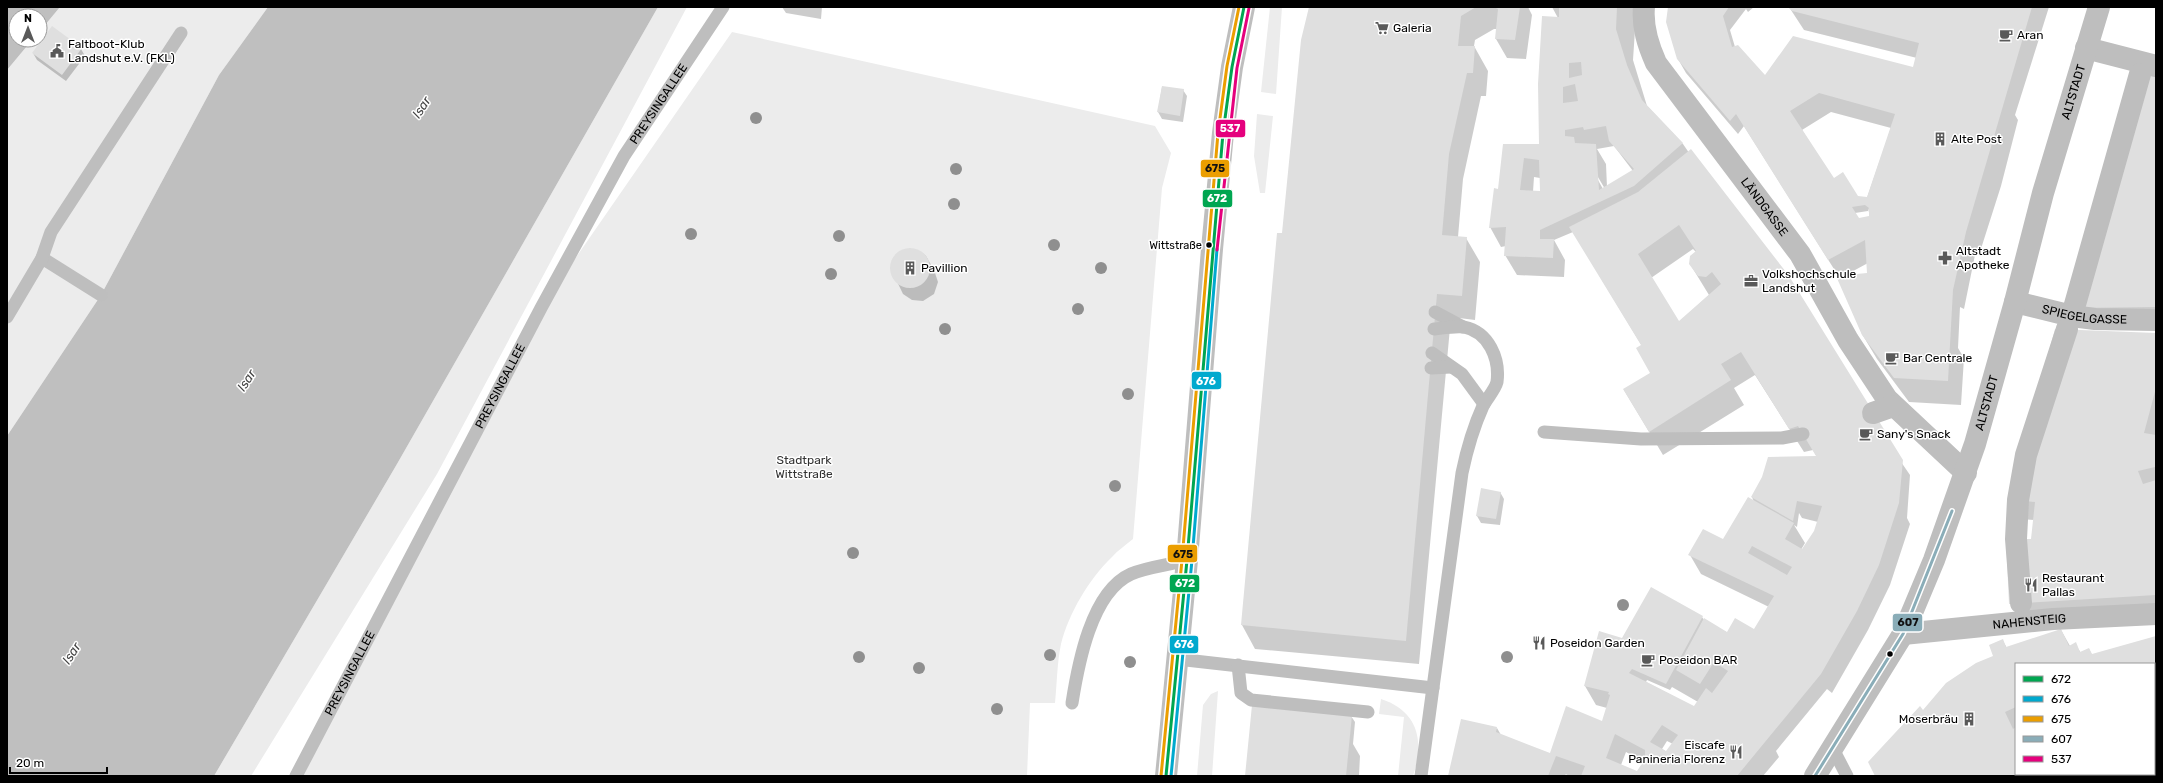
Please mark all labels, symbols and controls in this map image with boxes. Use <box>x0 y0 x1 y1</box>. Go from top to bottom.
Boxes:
north arrow <box>8 8 48 48</box>
text: N <box>24 12 32 25</box>
supermarket icon: Galeria <box>1374 20 1390 36</box>
place label: Galeria <box>1393 21 1432 35</box>
cafe icon: Aran <box>1998 27 2014 43</box>
place label: Aran <box>2017 28 2043 42</box>
place label: Faltboot-Klub Landshut e.V. (FKL) <box>68 37 175 65</box>
public building icon: Faltboot-Klub Landshut e.V. (FKL) <box>49 43 65 59</box>
street label: PREYSINGALLEE <box>627 61 690 147</box>
street label: ALTSTADT <box>2059 63 2088 121</box>
water label: Isar <box>409 93 434 121</box>
line badge: 537 <box>1215 119 1246 138</box>
text: 537 <box>1220 122 1241 135</box>
building icon: Alte Post <box>1932 131 1948 147</box>
place label: Alte Post <box>1951 132 2002 146</box>
line badge: 675 <box>1200 159 1230 178</box>
text: 675 <box>1205 162 1225 175</box>
street label: LÄNDGASSE <box>1738 175 1791 239</box>
line badge: 672 <box>1202 189 1233 208</box>
text: 672 <box>1207 192 1227 205</box>
place label: Wittstraße <box>1149 239 1202 252</box>
marker: Wittstraße <box>1204 240 1214 250</box>
place label: Altstadt Apotheke <box>1956 244 2010 272</box>
pharmacy icon: Altstadt Apotheke <box>1937 250 1953 266</box>
building icon: Pavillion <box>902 260 918 276</box>
place label: Pavillion <box>921 261 968 275</box>
place label: Volkshochschule Landshut <box>1762 267 1857 295</box>
office icon: Volkshochschule Landshut <box>1743 273 1759 289</box>
street label: SPIEGELGASSE <box>2041 302 2127 327</box>
street label: PREYSINGALLEE <box>472 341 528 431</box>
cafe icon: Bar Centrale <box>1884 350 1900 366</box>
place label: Bar Centrale <box>1903 351 1972 365</box>
water label: Isar <box>234 366 259 394</box>
line badge: 676 <box>1191 371 1222 390</box>
street label: ALTSTADT <box>1972 374 2001 432</box>
text: 676 <box>1196 375 1216 388</box>
cafe icon: Sany's Snack <box>1858 426 1874 442</box>
place label: Sany's Snack <box>1877 427 1951 441</box>
park label: Stadtpark Wittstraße <box>775 453 833 481</box>
line badge: 675 <box>1167 544 1198 563</box>
text: 675 <box>1173 548 1193 561</box>
place label: Restaurant Pallas <box>2042 571 2104 599</box>
line badge: 672 <box>1169 574 1200 593</box>
text: 672 <box>1175 577 1195 590</box>
restaurant icon: Restaurant Pallas <box>2023 577 2039 593</box>
street label: NAHENSTEIG <box>1992 611 2066 632</box>
line badge: 607 <box>1892 613 1923 632</box>
text: 607 <box>1898 616 1919 629</box>
street label: PREYSINGALLEE <box>322 629 378 718</box>
line badge: 676 <box>1169 635 1199 654</box>
restaurant icon: Poseidon Garden <box>1531 635 1547 651</box>
place label: Poseidon Garden <box>1550 636 1645 650</box>
text: 676 <box>1174 638 1194 651</box>
water label: Isar <box>59 639 84 667</box>
unlabelled marker <box>1885 649 1895 659</box>
cafe icon: Poseidon BAR <box>1640 652 1656 668</box>
place label: Poseidon BAR <box>1659 653 1737 667</box>
legend <box>2015 663 2155 775</box>
text: 672 <box>2051 672 2071 686</box>
text: 676 <box>2051 692 2071 706</box>
building icon: Moserbräu <box>1961 711 1977 727</box>
place label: Moserbräu <box>1899 712 1958 726</box>
text: 675 <box>2051 712 2071 726</box>
text: 607 <box>2051 732 2072 746</box>
place label: Eiscafe Panineria Florenz <box>1628 738 1725 766</box>
restaurant icon: Eiscafe Panineria Florenz <box>1728 744 1744 760</box>
scale bar <box>10 749 107 775</box>
text: 537 <box>2051 752 2072 766</box>
text: 20 m <box>16 756 44 770</box>

